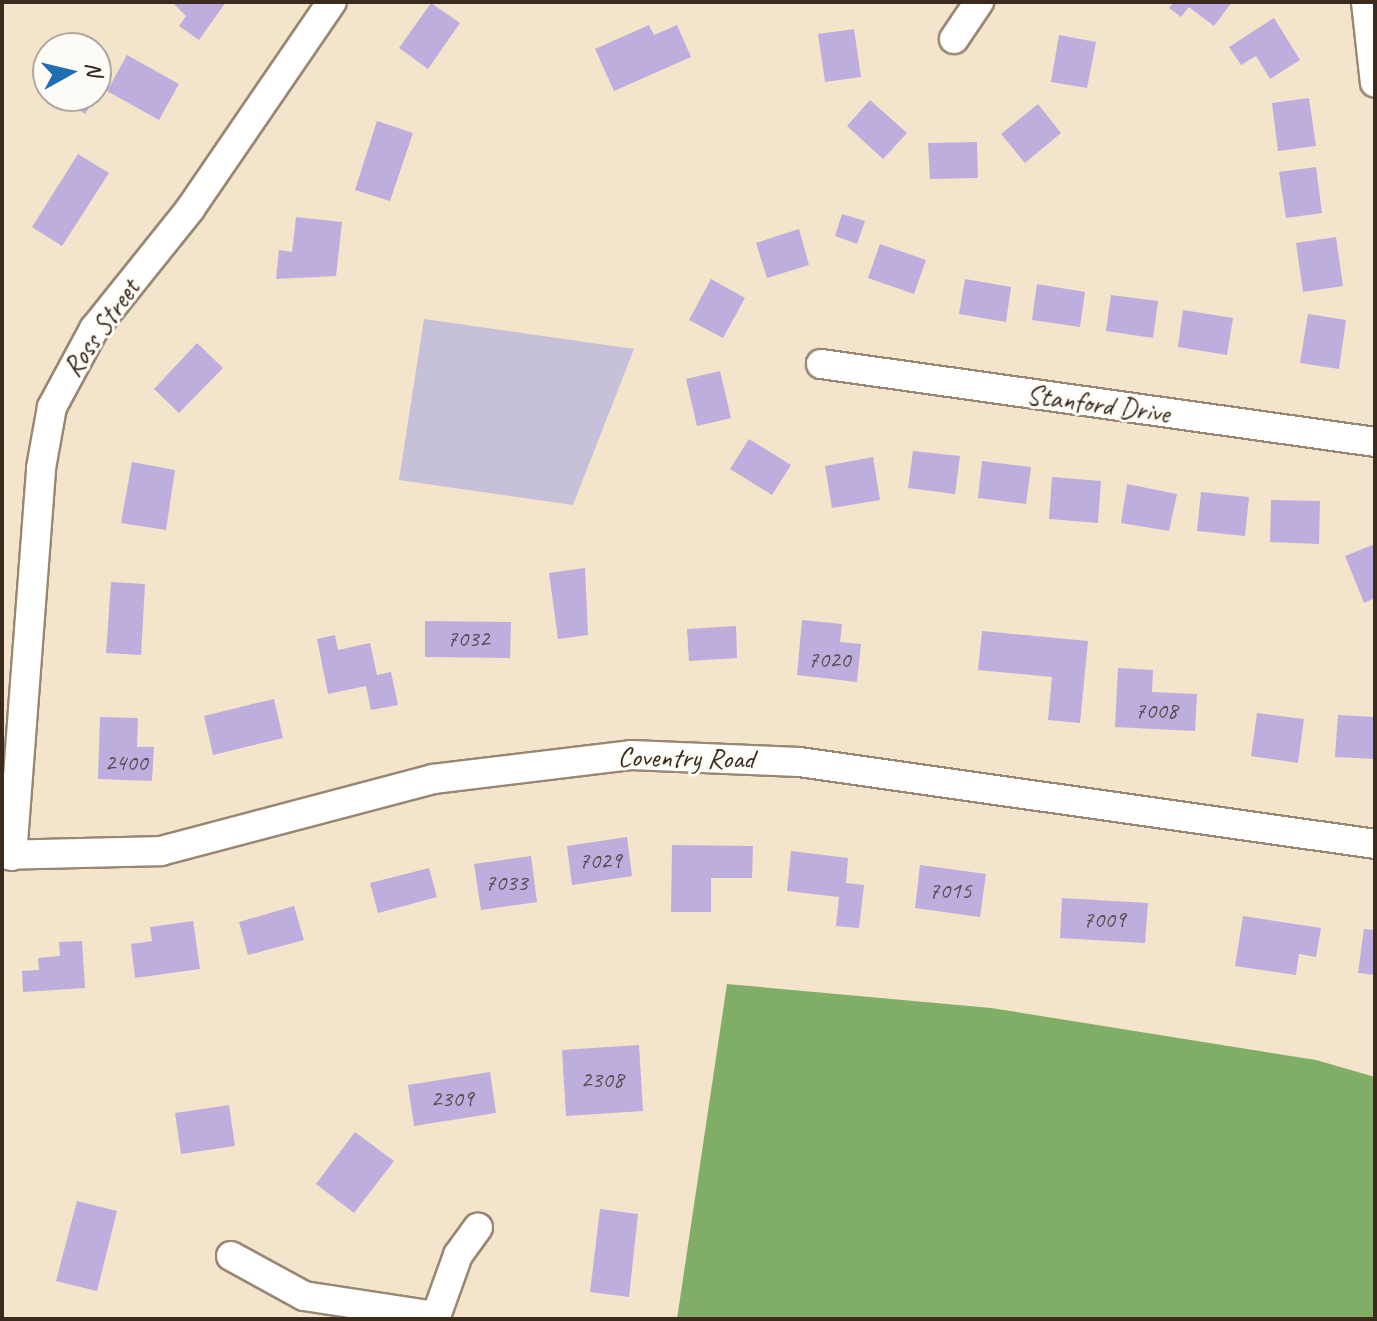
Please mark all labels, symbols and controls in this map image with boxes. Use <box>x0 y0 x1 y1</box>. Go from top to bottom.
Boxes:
north arrow <box>32 32 112 112</box>
text: N <box>79 60 109 78</box>
street label: Ross Street <box>55 273 147 383</box>
street label: Stanford Drive <box>1024 377 1172 431</box>
house number: 7032 <box>446 625 490 653</box>
house number: 7020 <box>807 646 851 674</box>
house number: 7008 <box>1134 697 1178 725</box>
street label: Coventry Road <box>617 740 755 776</box>
house number: 2400 <box>104 749 148 777</box>
house number: 7029 <box>578 847 622 875</box>
house number: 7033 <box>484 869 528 897</box>
house number: 7015 <box>928 877 972 905</box>
house number: 7009 <box>1082 906 1126 934</box>
house number: 2308 <box>580 1066 624 1094</box>
house number: 2309 <box>430 1085 474 1113</box>

